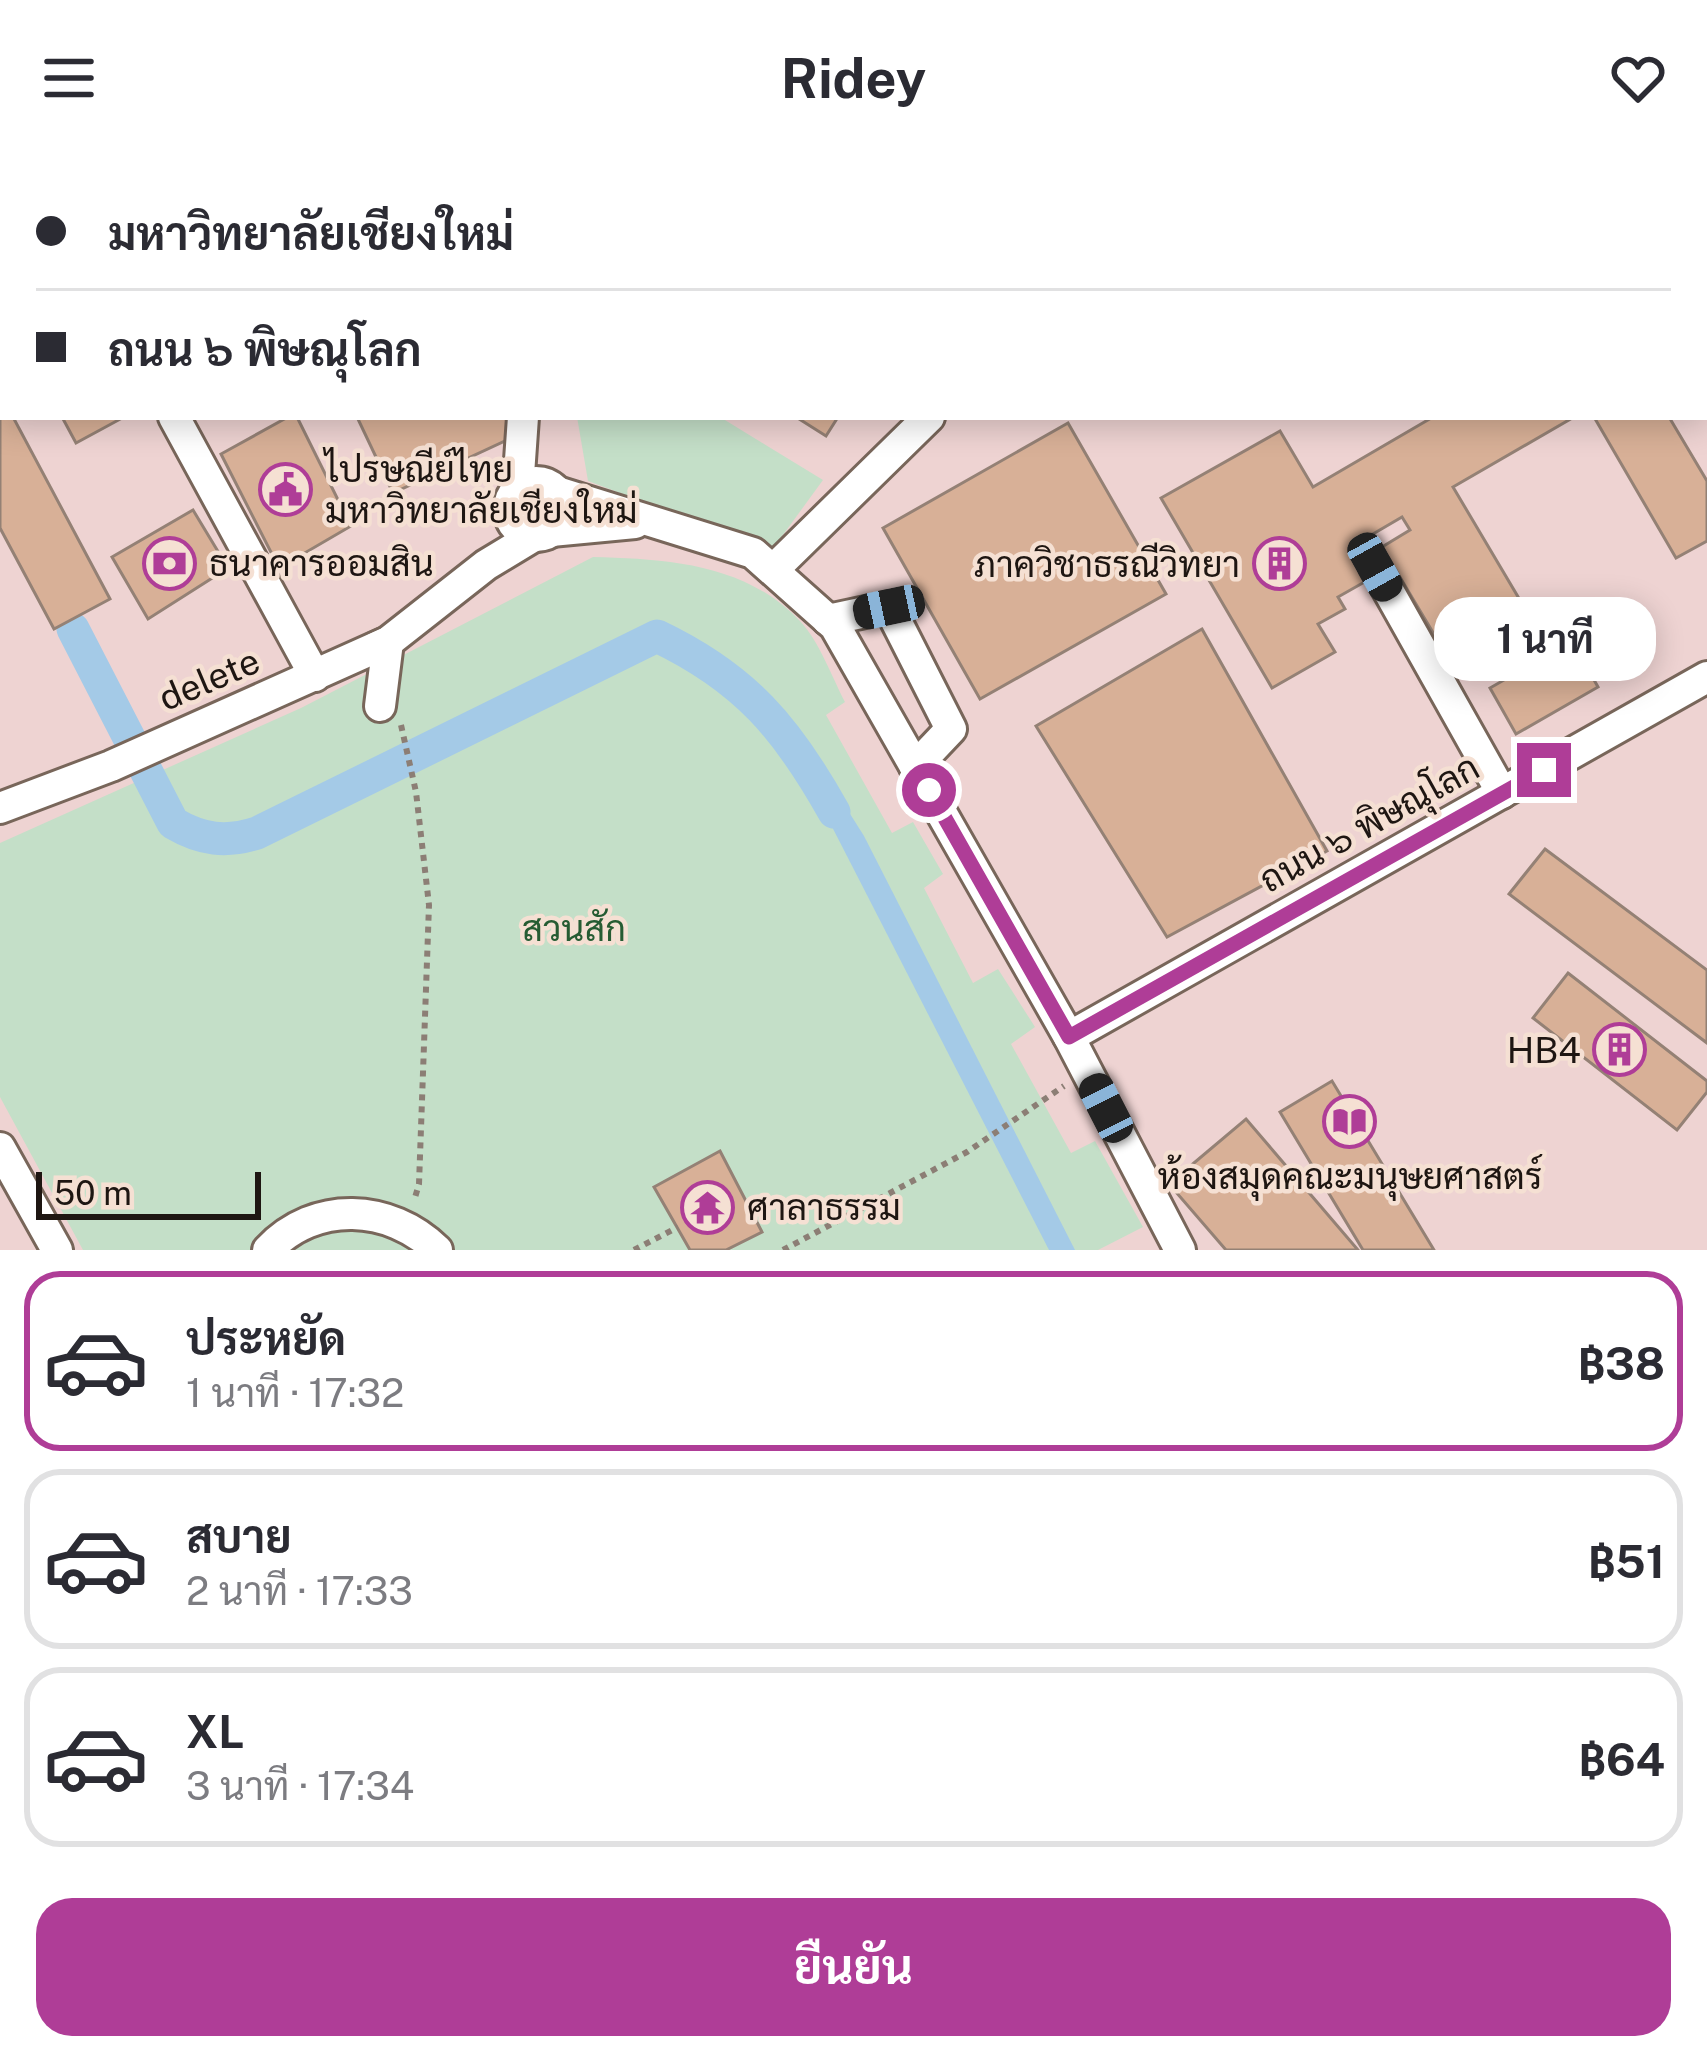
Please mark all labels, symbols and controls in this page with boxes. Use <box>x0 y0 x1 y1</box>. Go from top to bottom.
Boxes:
icon: menu <box>36 45 102 111</box>
icon: heart <box>1605 45 1671 111</box>
text: Ridey <box>781 47 926 110</box>
text: มหาวิทยาลัยเชียงใหม่ <box>108 207 514 260</box>
text: ถนน ๖ พิษณุโลก <box>108 323 422 376</box>
place label: ไปรษณีย์ไทย มหาวิทยาลัยเชียงใหม่ <box>322 447 638 531</box>
public building icon: ไปรษณีย์ไทย มหาวิทยาลัยเชียงใหม่ <box>258 462 314 518</box>
car <box>1342 527 1408 607</box>
bank icon: ธนาคารออมสิน <box>142 535 198 591</box>
building icon: ภาควิชาธรณีวิทยา <box>1251 536 1307 592</box>
place label: ธนาคารออมสิน <box>209 542 434 584</box>
place label: ภาควิชาธรณีวิทยา <box>974 542 1240 585</box>
car <box>850 582 928 632</box>
callout: 1 นาที <box>1433 596 1655 680</box>
text: 1 นาที <box>1496 616 1594 662</box>
street label: delete <box>152 639 266 719</box>
route end <box>1517 743 1571 797</box>
street label: ถนน ๖ พิษณุโลก <box>1252 745 1488 904</box>
route start <box>902 763 956 817</box>
park label: สวนสัก <box>522 907 626 949</box>
building icon: HB4 <box>1592 1022 1648 1078</box>
place label: HB4 <box>1507 1029 1581 1071</box>
car <box>1074 1068 1138 1148</box>
library icon: ห้องสมุดคณะมนุษยศาสตร์ <box>1322 1093 1378 1149</box>
place label: ห้องสมุดคณะมนุษยศาสตร์ <box>1158 1154 1542 1201</box>
scale bar <box>36 1166 261 1219</box>
text: 50 m <box>54 1174 132 1212</box>
temple icon: ศาลาธรรม <box>680 1179 736 1235</box>
place label: ศาลาธรรม <box>747 1186 901 1228</box>
icon: car <box>42 1307 150 1415</box>
text: ประหยัด <box>186 1312 346 1365</box>
text: ฿38 <box>1578 1337 1665 1390</box>
text: 1 นาที · 17:32 <box>186 1370 404 1416</box>
icon: car <box>42 1505 150 1613</box>
text: สบาย <box>186 1510 292 1563</box>
text: ฿51 <box>1588 1535 1665 1588</box>
text: 2 นาที · 17:33 <box>186 1568 413 1614</box>
icon: car <box>42 1703 150 1811</box>
text: XL <box>186 1705 244 1758</box>
text: ฿64 <box>1579 1733 1665 1786</box>
text: 3 นาที · 17:34 <box>186 1763 414 1809</box>
button: ยืนยัน <box>36 1898 1671 2036</box>

